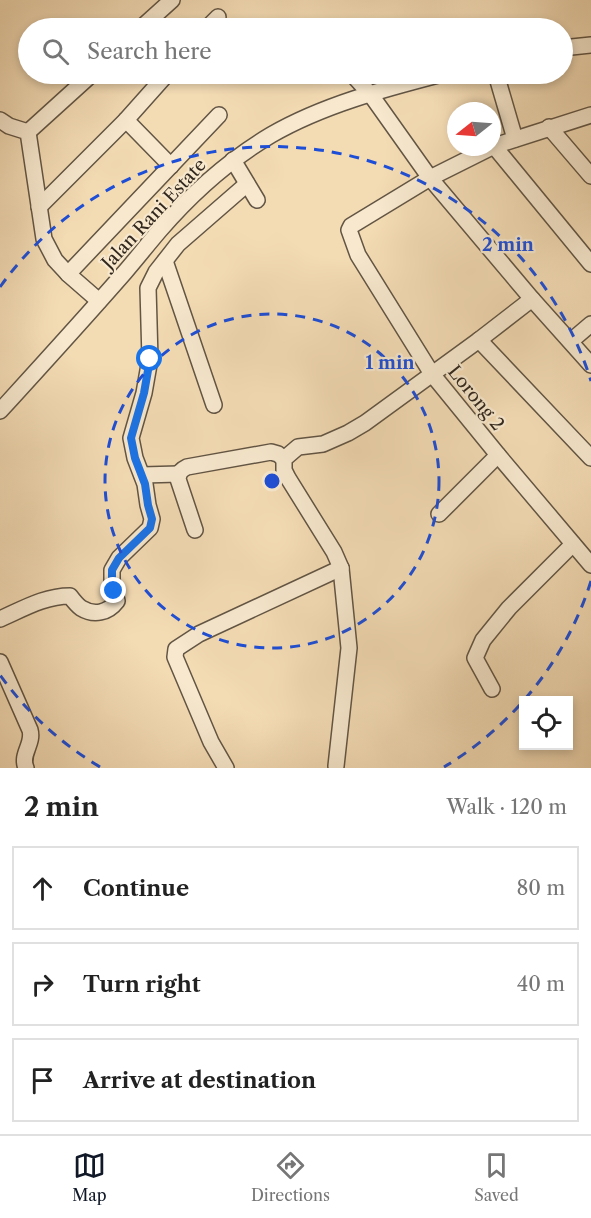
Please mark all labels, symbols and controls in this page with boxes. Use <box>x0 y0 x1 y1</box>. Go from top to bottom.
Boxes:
search box <box>18 18 573 84</box>
icon: search <box>39 35 72 68</box>
text: Search here <box>87 38 212 65</box>
north arrow <box>447 102 501 156</box>
street label: Jalan Rani Estate <box>95 154 211 276</box>
text: 2 min <box>482 234 535 256</box>
route start <box>136 345 162 371</box>
text: 1 min <box>365 352 415 374</box>
street label: Lorong 2 <box>443 361 509 435</box>
centre of rings <box>262 471 282 491</box>
route end <box>100 577 126 603</box>
map controls <box>519 696 573 750</box>
button: locate <box>519 696 573 750</box>
text: 2 min <box>24 791 99 823</box>
text: Walk · 120 m <box>446 795 567 819</box>
icon: ahead <box>26 872 59 905</box>
text: Continue <box>83 875 189 902</box>
text: 80 m <box>517 876 565 900</box>
icon: right <box>26 968 59 1001</box>
text: Turn right <box>83 971 201 998</box>
text: 40 m <box>517 972 565 996</box>
icon: arrive <box>26 1064 59 1097</box>
text: Arrive at destination <box>83 1067 316 1094</box>
tab: Map <box>72 1149 107 1205</box>
tab: Directions <box>251 1149 330 1205</box>
tab: Saved <box>474 1149 519 1205</box>

